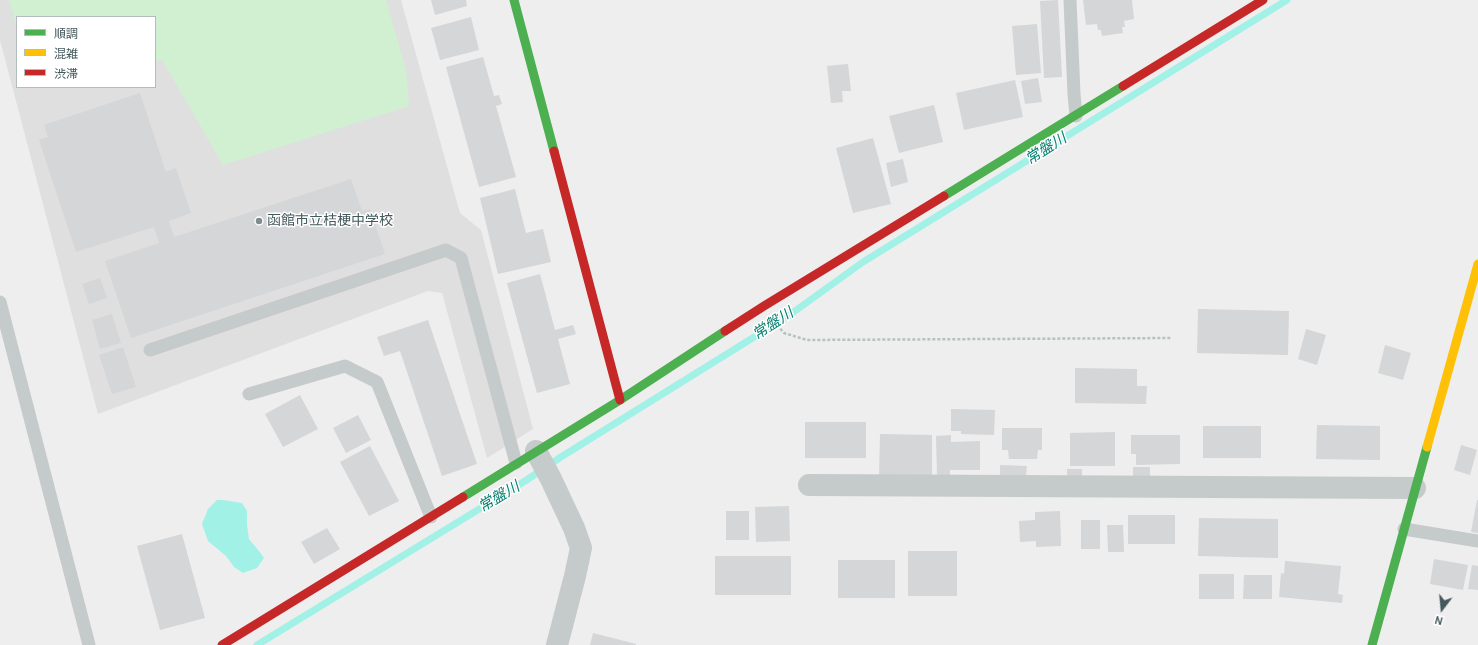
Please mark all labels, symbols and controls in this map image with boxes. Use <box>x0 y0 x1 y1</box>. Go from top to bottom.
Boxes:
legend <box>16 16 156 88</box>
text: 順調 <box>54 26 78 41</box>
text: 混雑 <box>54 46 78 61</box>
text: 渋滞 <box>54 66 78 81</box>
water label: 常盤川 <box>1022 129 1070 169</box>
place label: 函館市立桔梗中学校 <box>267 213 393 229</box>
marker: 函館市立桔梗中学校 <box>254 216 264 226</box>
water label: 常盤川 <box>749 304 797 344</box>
water label: 常盤川 <box>475 478 523 516</box>
north arrow <box>1422 589 1462 629</box>
text: N <box>1433 613 1444 628</box>

